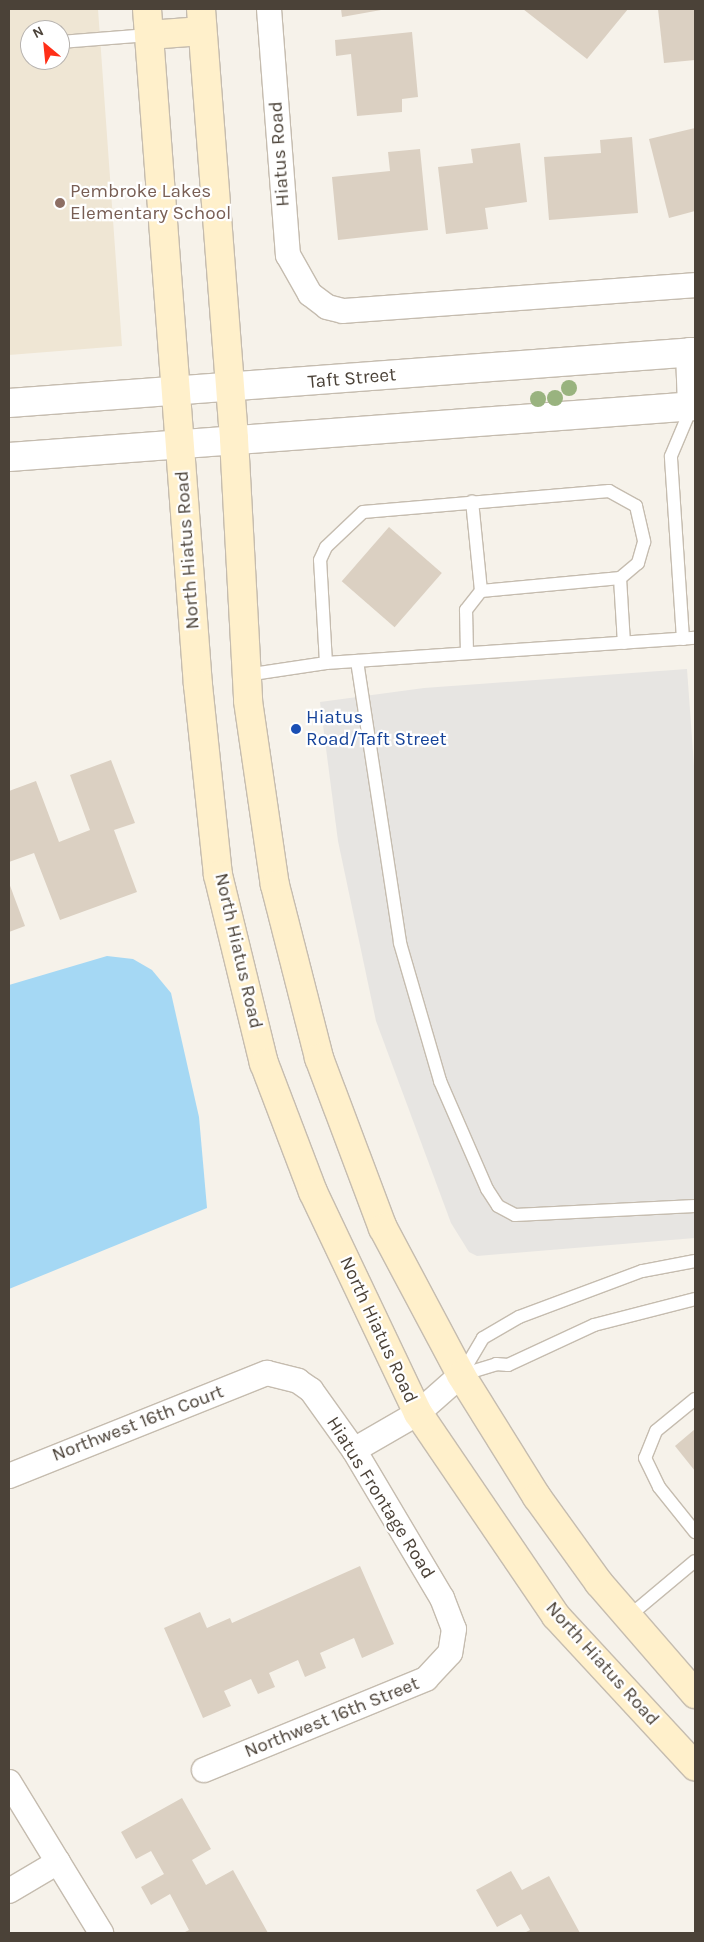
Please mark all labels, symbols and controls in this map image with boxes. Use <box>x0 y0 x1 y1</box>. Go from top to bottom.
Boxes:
north arrow <box>20 20 70 70</box>
text: N <box>30 22 47 42</box>
street label: Hiatus Road <box>265 100 295 208</box>
place label: Pembroke Lakes Elementary School <box>70 181 231 225</box>
marker: Pembroke Lakes Elementary School <box>54 197 66 209</box>
street label: Taft Street <box>307 364 397 394</box>
street label: North Hiatus Road <box>171 470 205 630</box>
place label: Hiatus Road/Taft Street <box>306 707 447 751</box>
marker: Hiatus Road/Taft Street <box>290 723 302 735</box>
street label: North Hiatus Road <box>209 871 267 1031</box>
street label: North Hiatus Road <box>334 1253 422 1407</box>
street label: Northwest 16th Court <box>49 1381 227 1467</box>
street label: Hiatus Frontage Road <box>321 1413 439 1583</box>
street label: North Hiatus Road <box>540 1597 664 1731</box>
street label: Northwest 16th Street <box>241 1673 423 1763</box>

